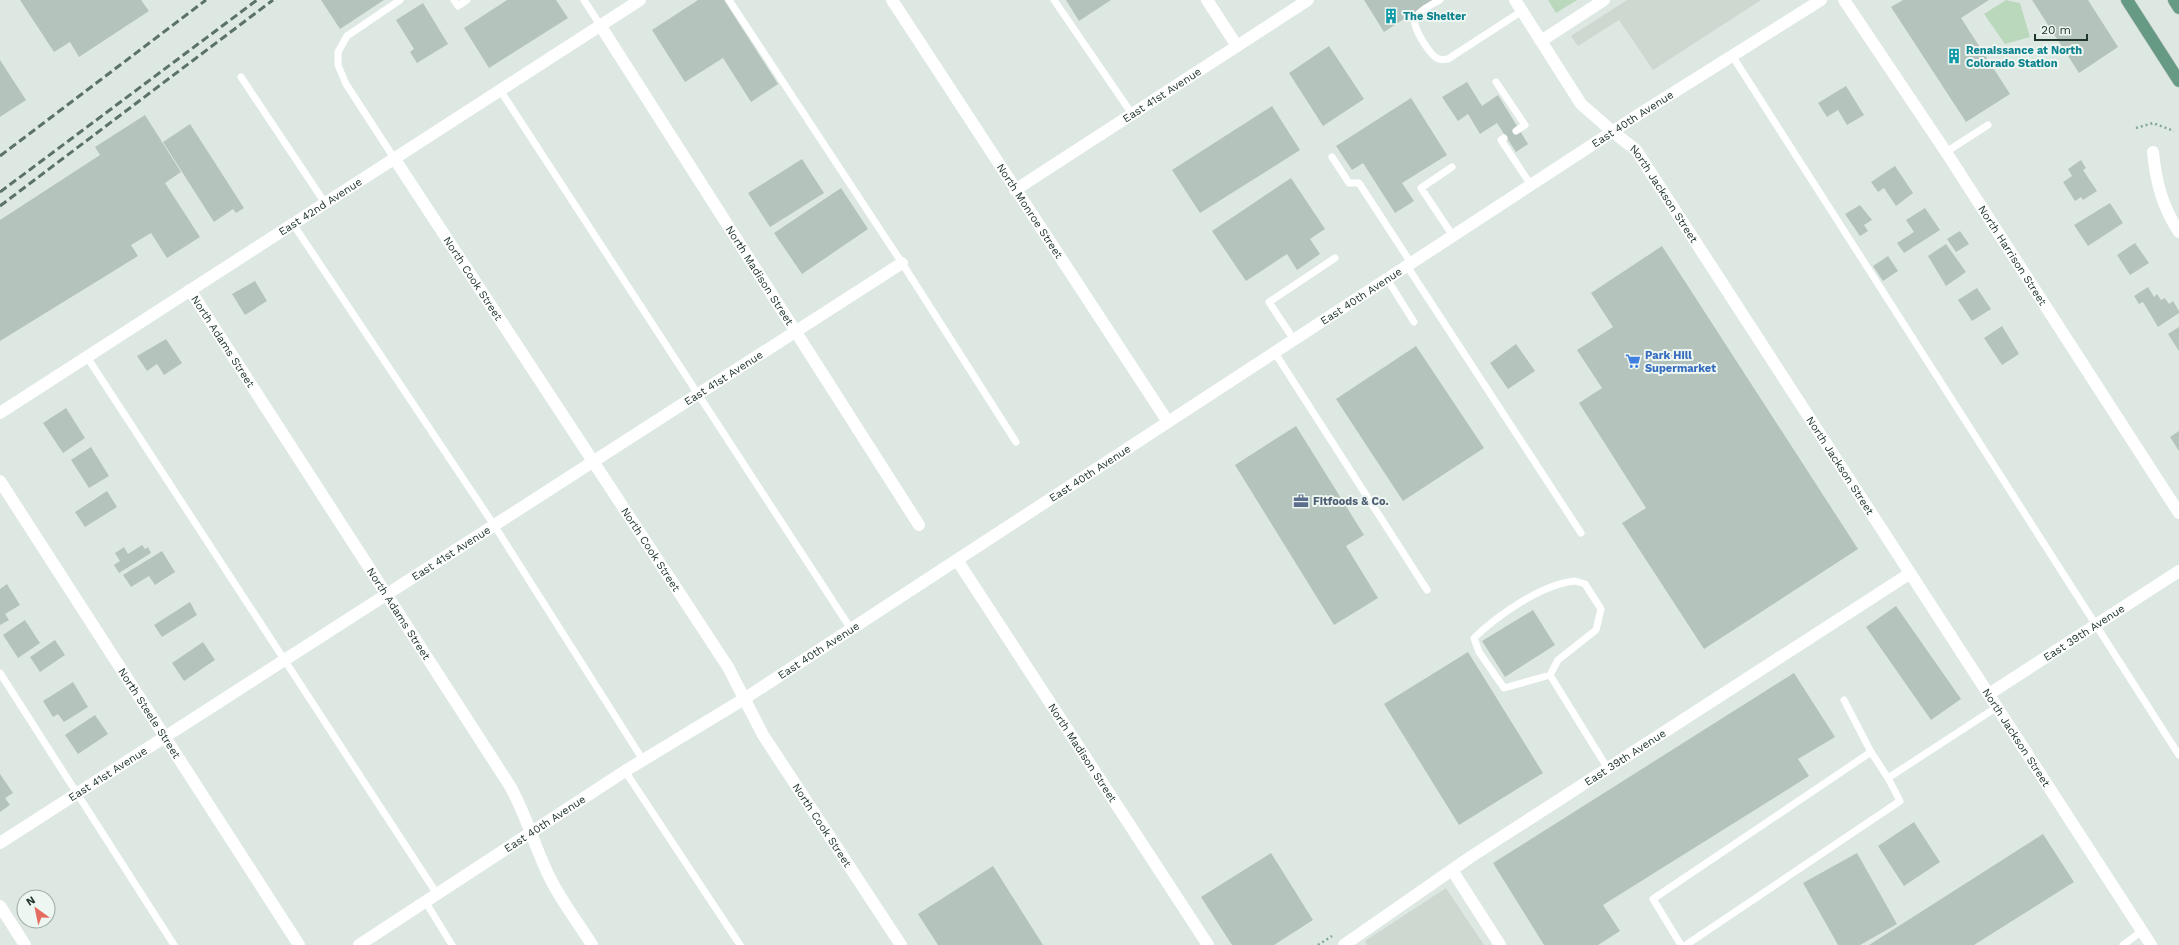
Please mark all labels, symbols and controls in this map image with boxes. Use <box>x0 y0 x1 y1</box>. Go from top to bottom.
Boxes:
building icon: The Shelter <box>1382 7 1400 25</box>
place label: The Shelter <box>1403 10 1466 23</box>
scale bar <box>2035 16 2087 42</box>
text: 20 m <box>2041 23 2071 37</box>
place label: Renaissance at North Colorado Station <box>1966 44 2082 70</box>
building icon: Renaissance at North Colorado Station <box>1945 47 1963 65</box>
street label: East 41st Avenue <box>1120 65 1204 125</box>
street label: East 40th Avenue <box>1589 88 1676 150</box>
street label: North Jackson Street <box>1627 142 1701 246</box>
street label: North Monroe Street <box>994 161 1066 261</box>
street label: East 42nd Avenue <box>276 175 365 238</box>
street label: North Harrison Street <box>1975 203 2049 308</box>
street label: North Madison Street <box>723 223 796 328</box>
street label: North Cook Street <box>440 234 505 323</box>
street label: East 40th Avenue <box>1318 265 1405 328</box>
street label: North Adams Street <box>188 293 257 390</box>
street label: East 41st Avenue <box>682 348 765 408</box>
place label: Park Hill Supermarket <box>1645 349 1716 375</box>
supermarket icon: Park Hill Supermarket <box>1624 352 1642 370</box>
street label: North Jackson Street <box>1803 414 1877 518</box>
street label: East 40th Avenue <box>1047 442 1133 505</box>
office icon: Fitfoods & Co. <box>1292 492 1310 510</box>
place label: Fitfoods & Co. <box>1313 495 1389 508</box>
street label: North Cook Street <box>618 505 683 594</box>
street label: East 41st Avenue <box>409 523 493 584</box>
street label: North Adams Street <box>364 565 433 663</box>
street label: East 39th Avenue <box>2041 602 2127 664</box>
street label: East 40th Avenue <box>776 619 862 682</box>
street label: North Steele Street <box>115 666 183 761</box>
street label: North Jackson Street <box>1979 686 2053 789</box>
street label: North Madison Street <box>1045 701 1119 805</box>
street label: East 39th Avenue <box>1582 727 1668 789</box>
street label: East 41st Avenue <box>66 744 150 804</box>
street label: North Cook Street <box>789 781 854 870</box>
street label: East 40th Avenue <box>502 793 588 855</box>
north arrow <box>16 889 56 929</box>
text: N <box>24 893 38 909</box>

